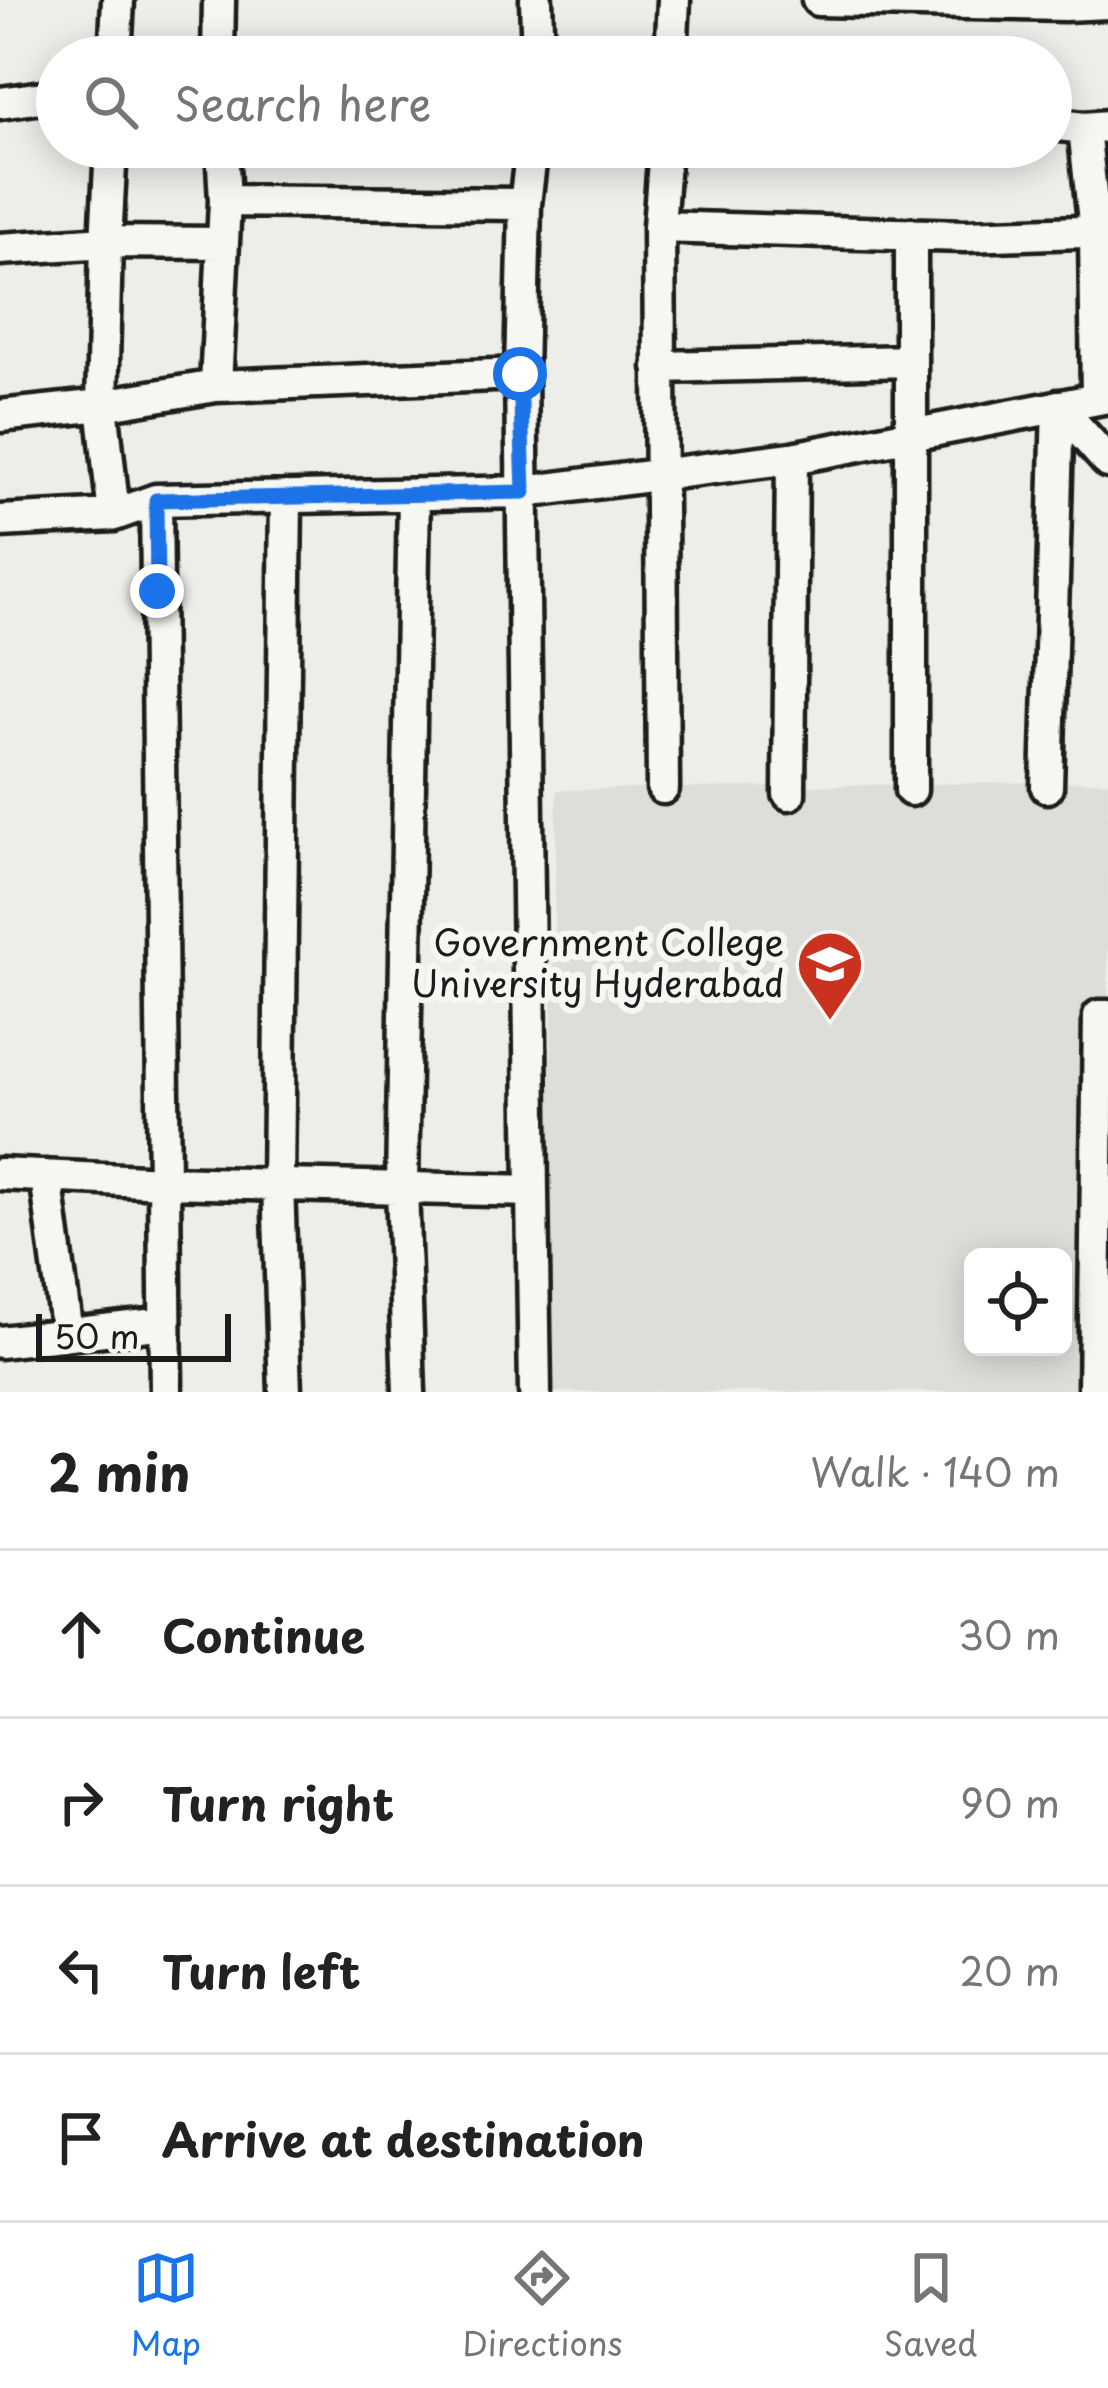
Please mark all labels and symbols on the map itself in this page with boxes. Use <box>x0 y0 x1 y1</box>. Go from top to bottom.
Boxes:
route start <box>493 347 547 401</box>
route end <box>130 564 184 618</box>
place label: Government College University Hyderabad <box>411 914 784 1009</box>
school or university icon: Government College University Hyderabad <box>795 929 865 1023</box>
scale bar <box>36 1308 231 1361</box>

